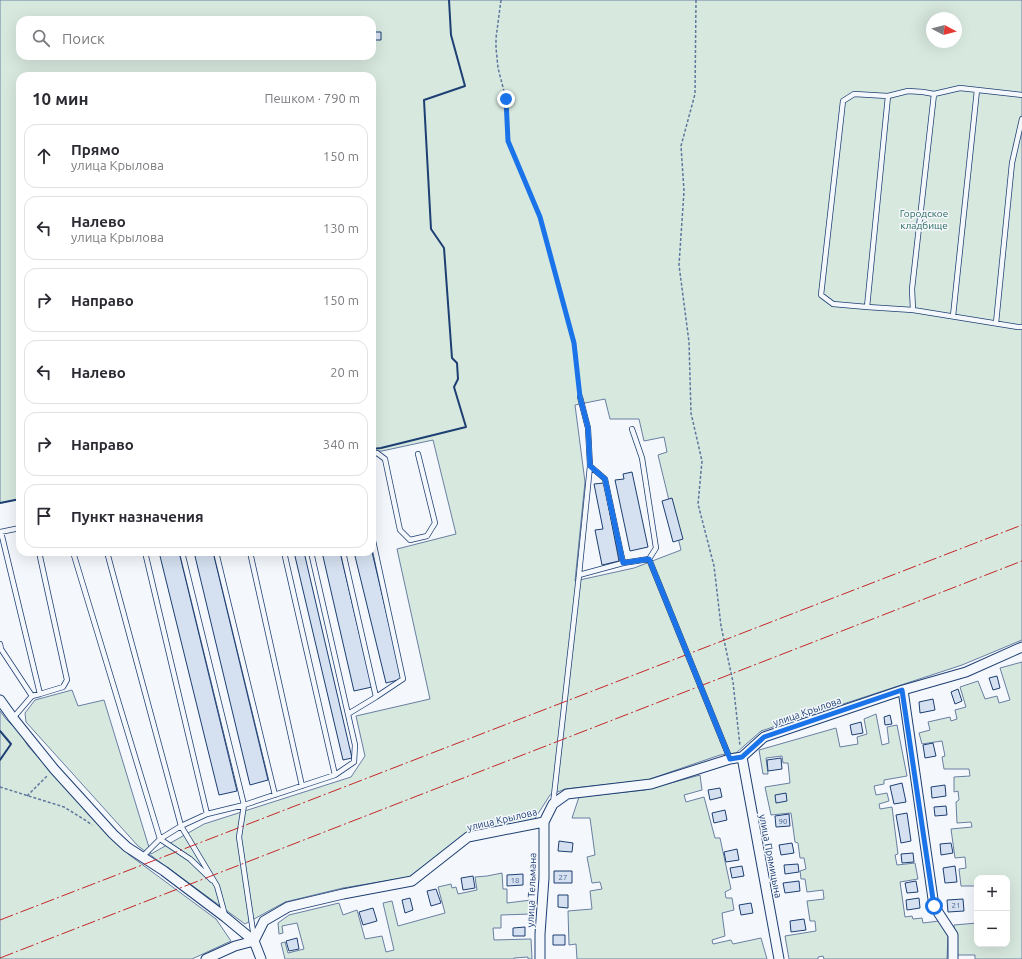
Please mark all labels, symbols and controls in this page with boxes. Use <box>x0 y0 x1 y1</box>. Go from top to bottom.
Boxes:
north arrow <box>926 12 962 48</box>
search box <box>16 16 376 60</box>
icon: search <box>30 27 52 49</box>
text: Поиск <box>62 30 105 47</box>
text: 10 мин <box>32 89 88 108</box>
route end <box>497 90 515 108</box>
text: Пешком · 790 m <box>264 91 360 105</box>
text: Прямо <box>71 141 120 158</box>
icon: ahead <box>33 145 55 167</box>
text: 150 m <box>323 149 359 163</box>
text: улица Крылова <box>71 158 164 172</box>
park label: Городское кладбище <box>900 208 948 231</box>
text: Налево <box>71 213 126 230</box>
icon: left <box>33 217 55 239</box>
text: 130 m <box>323 221 359 235</box>
text: улица Крылова <box>71 230 164 244</box>
icon: right <box>33 289 55 311</box>
text: Направо <box>71 292 134 309</box>
text: 150 m <box>323 293 359 307</box>
icon: left <box>33 361 55 383</box>
text: Налево <box>71 364 126 381</box>
text: 20 m <box>330 365 359 379</box>
icon: right <box>33 433 55 455</box>
text: Направо <box>71 436 134 453</box>
text: 340 m <box>323 437 359 451</box>
icon: arrive <box>33 505 55 527</box>
text: Пункт назначения <box>71 508 204 525</box>
street label: улица Крылова <box>772 695 843 728</box>
street label: улица Крылова <box>466 806 538 833</box>
street label: улица Прямицына <box>757 813 784 899</box>
house number: 90 <box>778 817 788 826</box>
street label: улица Тельмана <box>525 852 538 928</box>
house number: 27 <box>558 873 568 882</box>
map controls <box>974 875 1010 947</box>
button: + <box>974 875 1010 911</box>
house number: 18 <box>510 876 520 885</box>
route start <box>925 897 943 915</box>
house number: 21 <box>951 901 961 910</box>
button: − <box>974 911 1010 947</box>

